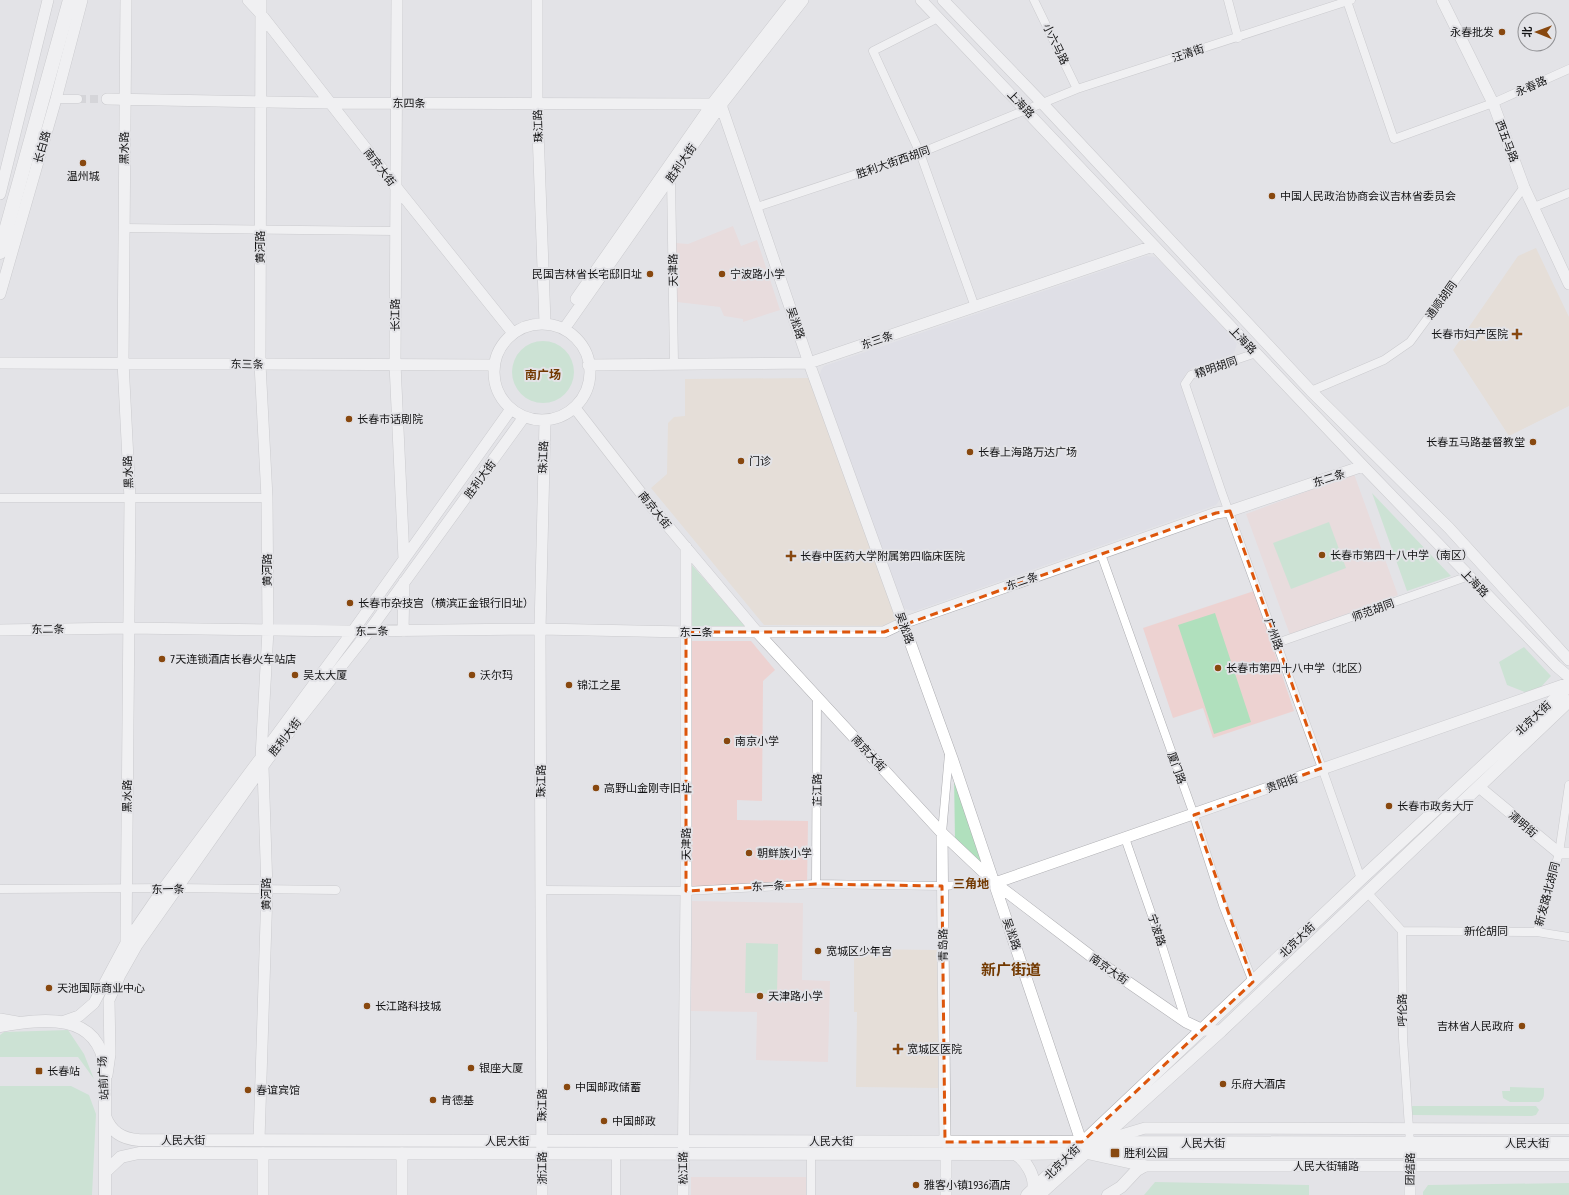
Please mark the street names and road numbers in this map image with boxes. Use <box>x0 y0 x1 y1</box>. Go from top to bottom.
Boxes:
street label: 小六马路 <box>1041 22 1071 66</box>
street label: 汪清街 <box>1170 42 1206 64</box>
street label: 永春路 <box>1513 74 1549 98</box>
street label: 上海路 <box>1005 88 1037 120</box>
street label: 东四条 <box>393 97 426 109</box>
street label: 珠江路 <box>531 109 545 143</box>
street label: 西五马路 <box>1494 118 1520 164</box>
street label: 长白路 <box>32 129 52 165</box>
street label: 黑水路 <box>118 132 130 165</box>
street label: 胜利大街 <box>663 142 699 184</box>
street label: 胜利大街西胡同 <box>855 144 931 180</box>
street label: 南京大街 <box>362 146 398 188</box>
street label: 黄河路 <box>254 231 266 264</box>
street label: 天津路 <box>667 253 679 287</box>
street label: 通顺胡同 <box>1423 279 1459 321</box>
street label: 长江路 <box>389 299 401 332</box>
street label: 吴淞路 <box>785 305 807 341</box>
street label: 上海路 <box>1227 324 1259 356</box>
street label: 东三条 <box>859 329 895 351</box>
street label: 精明胡同 <box>1193 354 1239 380</box>
street label: 东三条 <box>230 358 264 370</box>
street label: 珠江路 <box>536 440 550 474</box>
street label: 黑水路 <box>121 455 135 489</box>
street label: 胜利大街 <box>462 458 498 500</box>
street label: 东二条 <box>1311 467 1347 489</box>
street label: 南京大街 <box>636 489 674 531</box>
street label: 黄河路 <box>261 554 273 587</box>
street label: 上海路 <box>1459 567 1491 599</box>
street label: 东二条 <box>1004 570 1040 592</box>
street label: 师范胡同 <box>1350 597 1396 623</box>
street label: 吴淞路 <box>894 610 916 646</box>
street label: 广州路 <box>1263 616 1285 652</box>
street label: 东二条 <box>31 623 65 635</box>
street label: 东二条 <box>355 625 389 637</box>
street label: 东二条 <box>680 626 713 638</box>
street label: 北京大街 <box>1513 699 1553 737</box>
street label: 胜利大街 <box>267 716 303 758</box>
street label: 南京大街 <box>850 733 888 773</box>
street label: 厦门路 <box>1166 750 1188 786</box>
street label: 珠江路 <box>535 765 547 798</box>
street label: 贵阳街 <box>1264 772 1300 794</box>
street label: 芷江路 <box>811 774 823 807</box>
street label: 黑水路 <box>121 779 133 813</box>
street label: 清明街 <box>1507 809 1539 839</box>
street label: 天津路 <box>680 828 692 861</box>
street label: 新发路北胡同 <box>1533 861 1561 927</box>
street label: 黄河路 <box>260 878 272 911</box>
street label: 东一条 <box>751 879 785 893</box>
street label: 东一条 <box>151 883 185 895</box>
street label: 宁波路 <box>1146 912 1168 948</box>
street label: 吴淞路 <box>1001 916 1023 952</box>
street label: 北京大街 <box>1277 920 1317 960</box>
street label: 新伦胡同 <box>1464 925 1508 937</box>
street label: 青岛路 <box>937 928 949 962</box>
street label: 南京大街 <box>1088 951 1130 987</box>
street label: 呼伦路 <box>1396 994 1408 1027</box>
street label: 站前广场 <box>96 1056 110 1100</box>
street label: 珠江路 <box>536 1089 548 1122</box>
street label: 人民大街 <box>161 1134 205 1146</box>
street label: 人民大街 <box>485 1135 529 1147</box>
street label: 人民大街 <box>809 1135 853 1147</box>
street label: 人民大街 <box>1181 1137 1225 1149</box>
street label: 人民大街 <box>1505 1137 1549 1149</box>
street label: 北京大街 <box>1042 1142 1082 1182</box>
street label: 松江路 <box>677 1151 689 1185</box>
street label: 浙江路 <box>536 1152 548 1185</box>
street label: 团结路 <box>1404 1152 1416 1186</box>
street label: 人民大街辅路 <box>1293 1160 1359 1172</box>

